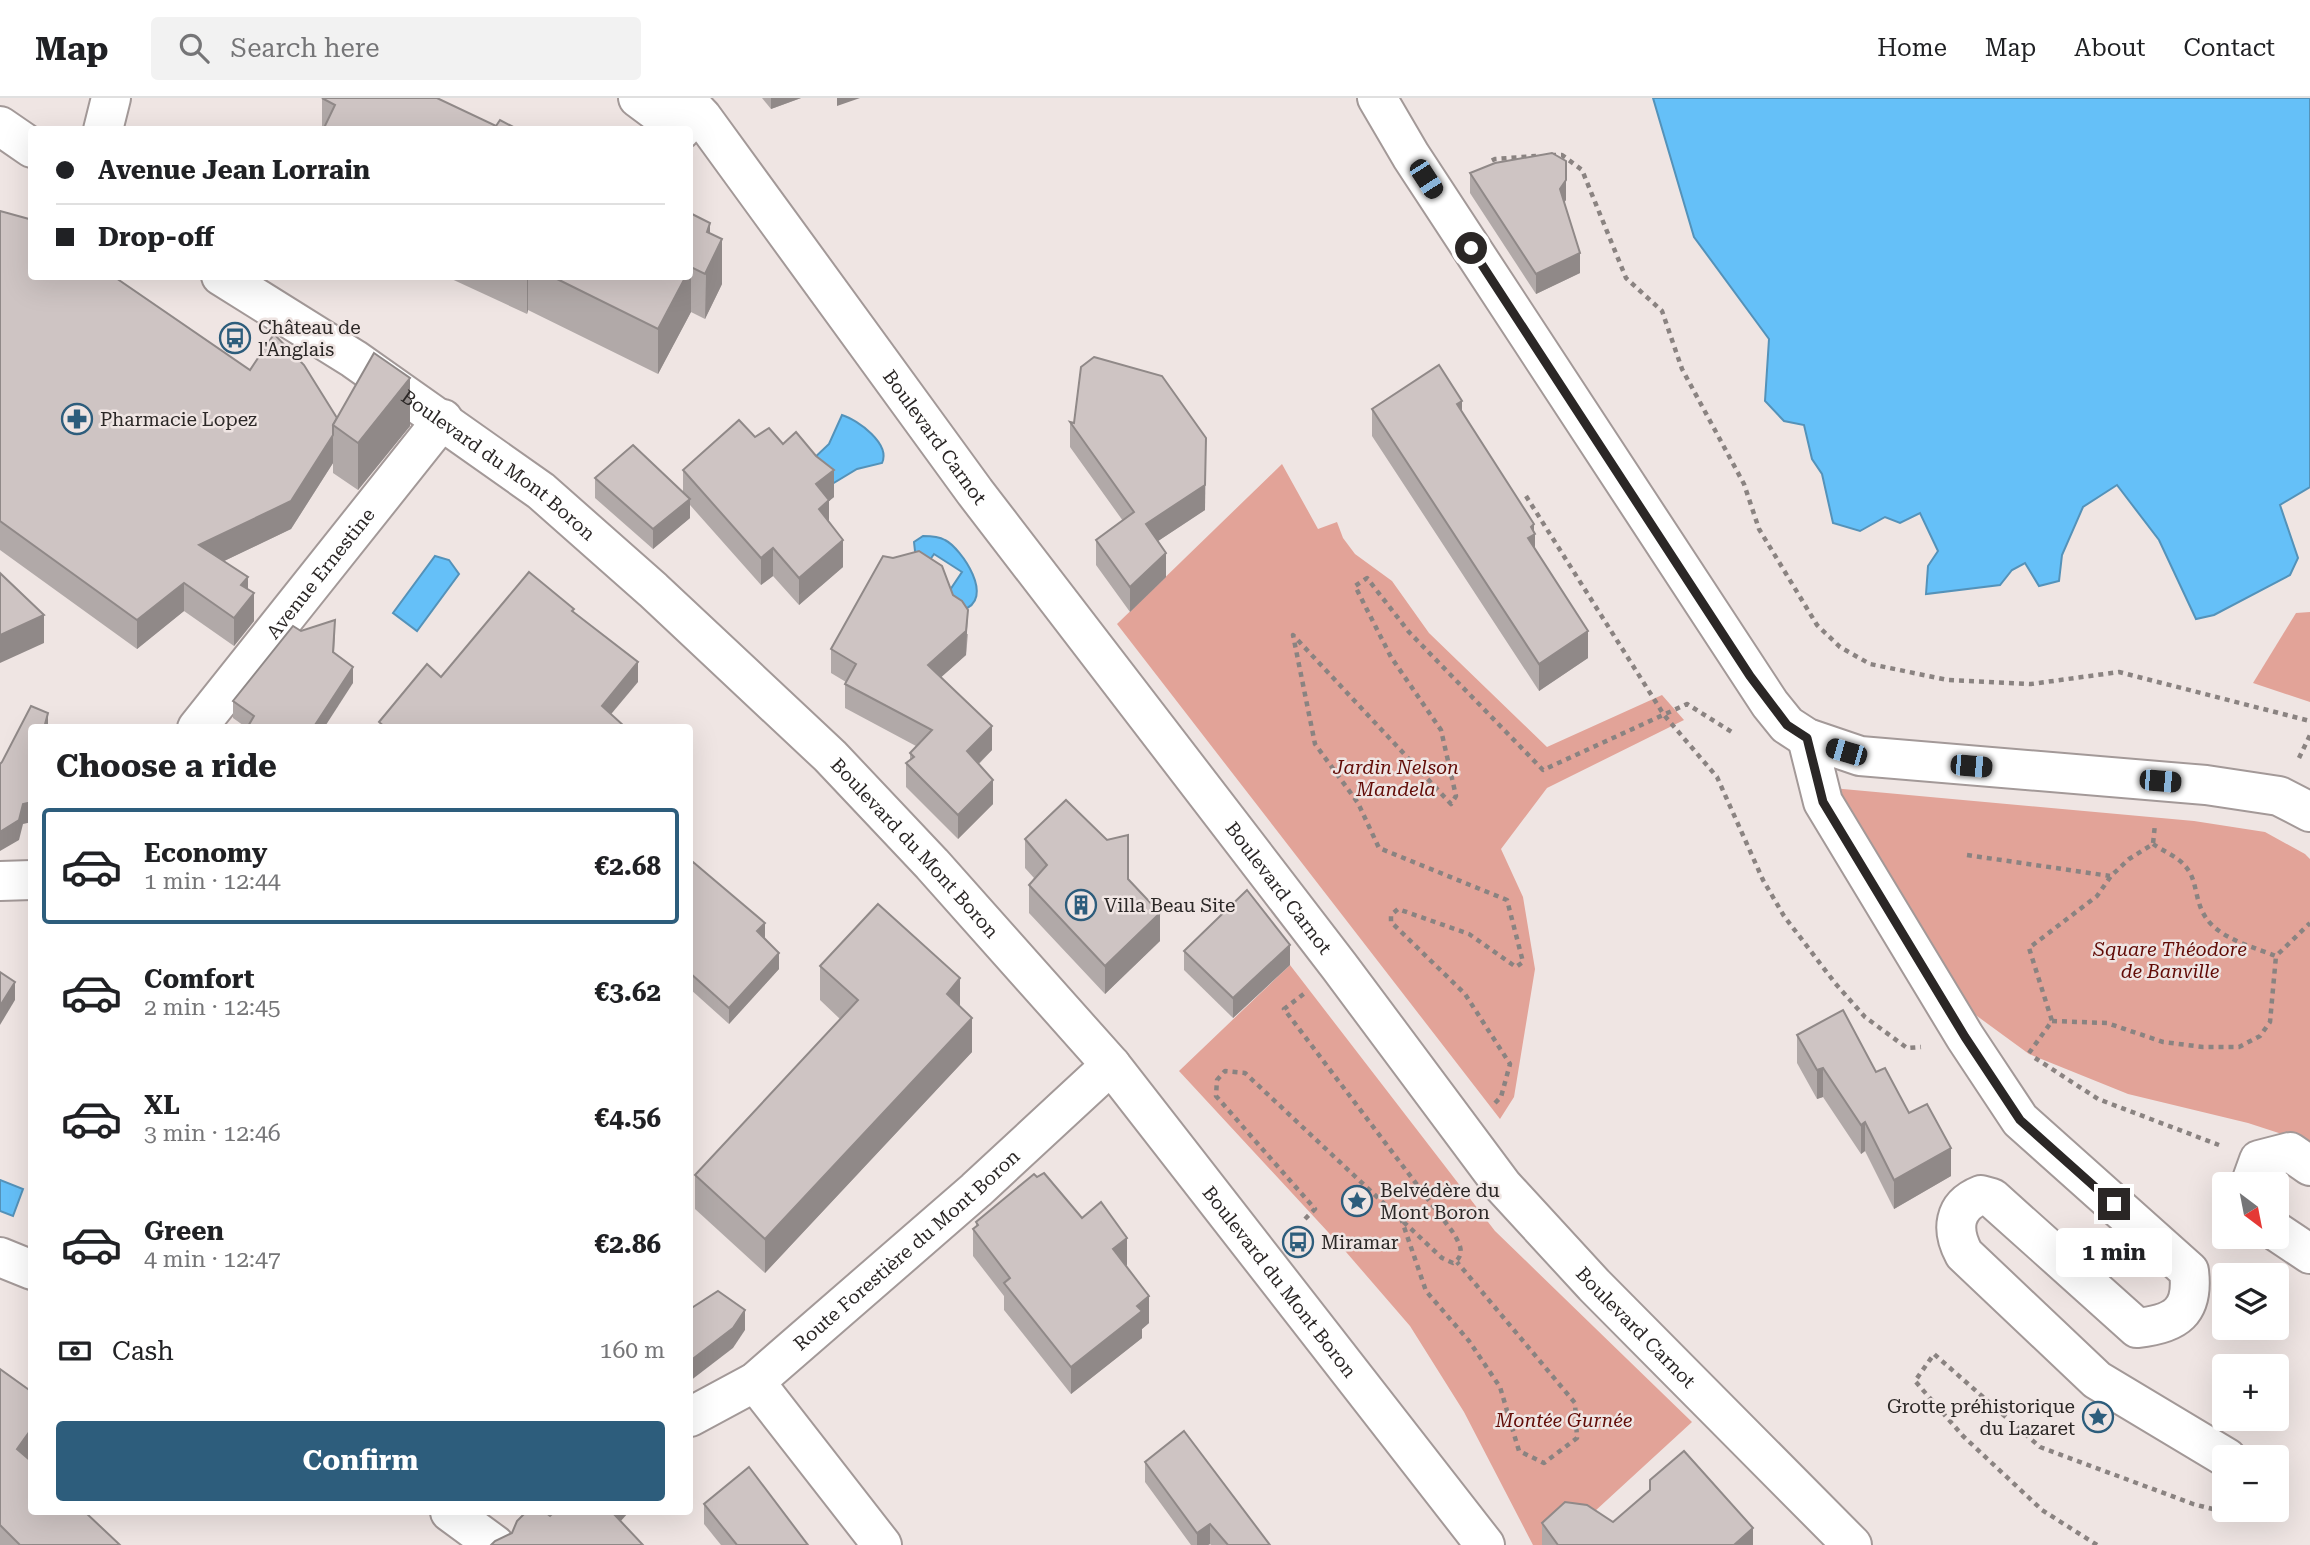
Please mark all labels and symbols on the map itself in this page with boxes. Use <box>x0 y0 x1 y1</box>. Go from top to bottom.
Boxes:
car <box>1406 156 1447 202</box>
route start <box>1455 232 1487 264</box>
place label: Château de l'Anglais <box>258 316 361 361</box>
bus stop icon: Château de l'Anglais <box>218 321 252 355</box>
street label: Boulevard Carnot <box>878 365 992 509</box>
street label: Boulevard du Mont Boron <box>397 385 600 545</box>
pharmacy icon: Pharmacie Lopez <box>60 402 94 436</box>
place label: Pharmacie Lopez <box>100 408 257 431</box>
street label: Avenue Ernestine <box>261 503 379 643</box>
car <box>1823 736 1870 768</box>
street label: Boulevard du Mont Boron <box>826 753 1004 943</box>
car <box>1950 754 1993 778</box>
park label: Jardin Nelson Mandela <box>1332 756 1459 801</box>
car <box>2139 769 2182 793</box>
street label: Boulevard Carnot <box>1221 817 1337 959</box>
building icon: Villa Beau Site <box>1064 888 1098 922</box>
place label: Villa Beau Site <box>1104 894 1235 917</box>
park label: Square Théodore de Banville <box>2092 938 2247 983</box>
street label: Route Forestière du Mont Boron <box>789 1144 1024 1355</box>
north arrow <box>2212 1172 2289 1250</box>
place label: Belvédère du Mont Boron <box>1380 1179 1500 1224</box>
street label: Boulevard du Mont Boron <box>1198 1181 1362 1382</box>
place icon: Belvédère du Mont Boron <box>1340 1184 1374 1218</box>
route end <box>2098 1188 2130 1220</box>
bus stop icon: Miramar <box>1281 1225 1315 1259</box>
callout: 1 min <box>2056 1228 2172 1278</box>
place label: Miramar <box>1321 1231 1399 1254</box>
street label: Boulevard Carnot <box>1571 1262 1701 1392</box>
place label: Grotte préhistorique du Lazaret <box>1887 1395 2075 1440</box>
place icon: Grotte préhistorique du Lazaret <box>2081 1400 2115 1434</box>
park label: Montée Gurnée <box>1495 1409 1633 1432</box>

